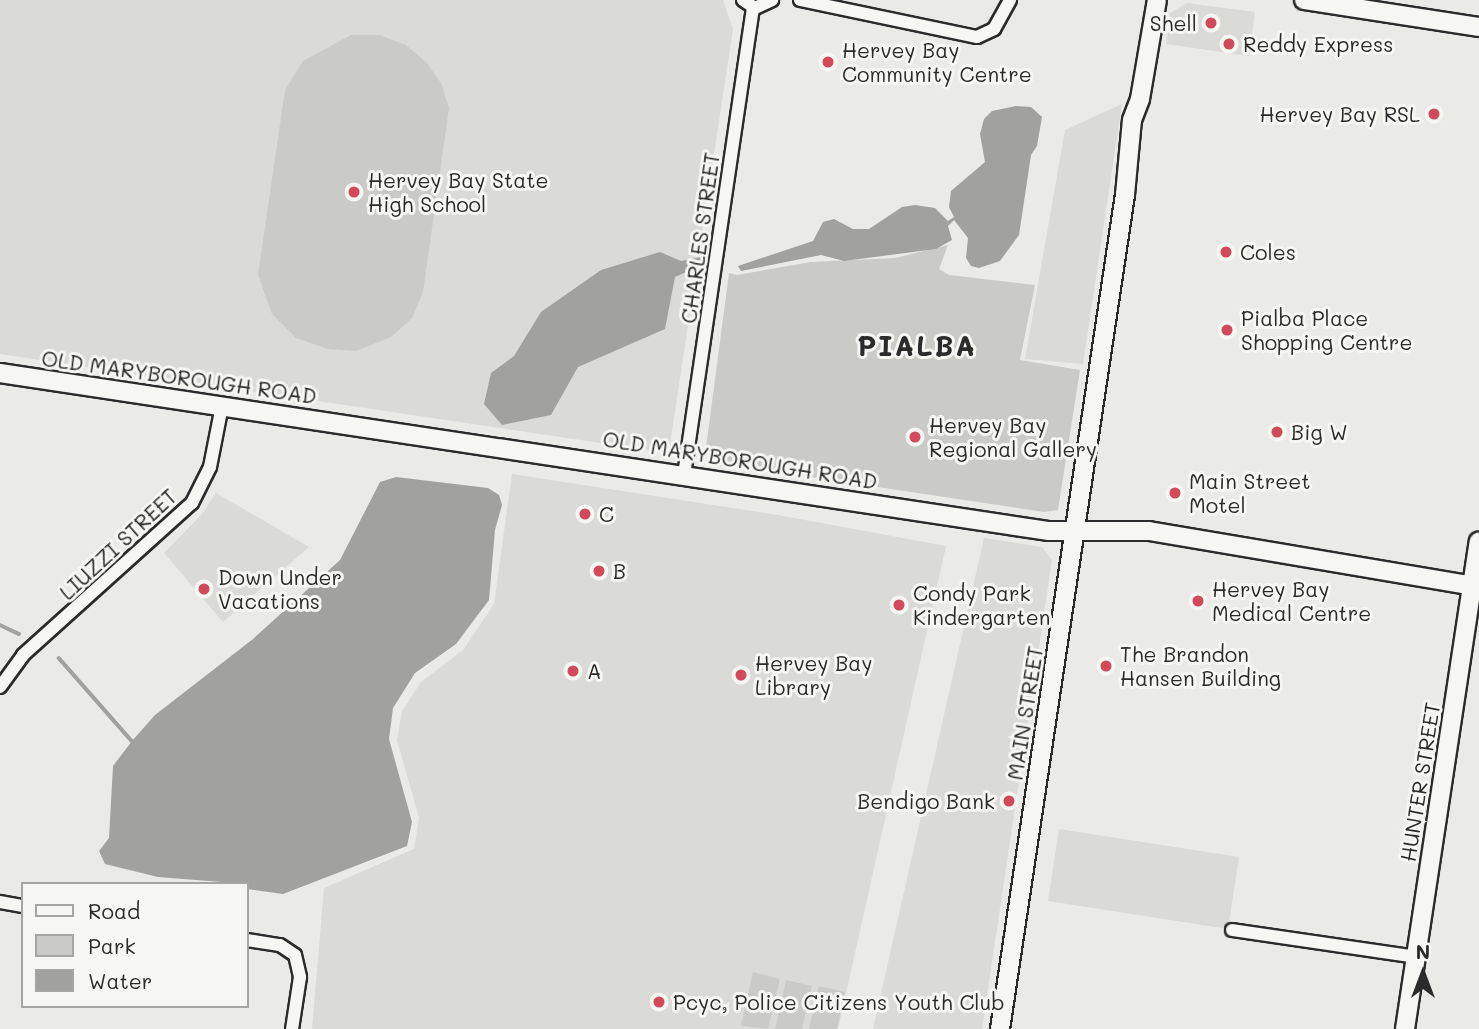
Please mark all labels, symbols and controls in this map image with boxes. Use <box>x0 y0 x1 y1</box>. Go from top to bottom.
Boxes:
place label: Shell <box>1150 10 1197 36</box>
marker: Shell <box>1203 15 1219 31</box>
place label: Reddy Express <box>1243 31 1393 57</box>
marker: Reddy Express <box>1221 36 1237 52</box>
place label: Hervey Bay Community Centre <box>842 37 1032 87</box>
marker: Hervey Bay Community Centre <box>820 54 836 70</box>
place label: Hervey Bay RSL <box>1260 101 1420 127</box>
marker: Hervey Bay RSL <box>1426 106 1442 122</box>
street label: CHARLES STREET <box>676 151 724 325</box>
place label: Hervey Bay State High School <box>368 167 548 217</box>
marker: Hervey Bay State High School <box>346 184 362 200</box>
place label: Coles <box>1240 239 1296 265</box>
marker: Coles <box>1218 244 1234 260</box>
place label: Pialba Place Shopping Centre <box>1241 305 1412 355</box>
marker: Pialba Place Shopping Centre <box>1219 322 1235 338</box>
district label: PIALBA <box>858 328 976 362</box>
street label: OLD MARYBOROUGH ROAD <box>40 345 318 409</box>
place label: Hervey Bay Regional Gallery <box>929 412 1097 462</box>
place label: Big W <box>1291 419 1348 445</box>
marker: Big W <box>1269 424 1285 440</box>
street label: OLD MARYBOROUGH ROAD <box>601 426 879 494</box>
marker: Hervey Bay Regional Gallery <box>907 429 923 445</box>
place label: Main Street Motel <box>1189 468 1310 518</box>
street label: LIUZZI STREET <box>54 483 182 605</box>
marker: Main Street Motel <box>1167 485 1183 501</box>
place label: C <box>599 501 614 527</box>
marker: C <box>577 506 593 522</box>
place label: B <box>613 558 626 584</box>
marker: B <box>591 563 607 579</box>
place label: Down Under Vacations <box>218 564 342 614</box>
place label: Hervey Bay Medical Centre <box>1212 576 1371 626</box>
place label: Condy Park Kindergarten <box>913 580 1050 630</box>
marker: Down Under Vacations <box>196 581 212 597</box>
marker: Hervey Bay Medical Centre <box>1190 593 1206 609</box>
marker: Condy Park Kindergarten <box>891 597 907 613</box>
place label: The Brandon Hansen Building <box>1120 641 1281 691</box>
street label: MAIN STREET <box>1002 644 1048 782</box>
place label: Hervey Bay Library <box>755 650 872 700</box>
place label: A <box>587 658 602 684</box>
marker: The Brandon Hansen Building <box>1098 658 1114 674</box>
marker: A <box>565 663 581 679</box>
marker: Hervey Bay Library <box>733 667 749 683</box>
street label: HUNTER STREET <box>1395 700 1445 864</box>
place label: Bendigo Bank <box>857 788 995 814</box>
marker: Bendigo Bank <box>1001 793 1017 809</box>
legend <box>21 882 248 1008</box>
text: Road <box>88 897 140 924</box>
text: Park <box>88 932 136 959</box>
north arrow <box>1388 938 1458 1008</box>
text: N <box>1416 939 1430 964</box>
text: Water <box>88 967 152 994</box>
place label: Pcyc, Police Citizens Youth Club <box>673 989 1005 1015</box>
marker: Pcyc, Police Citizens Youth Club <box>651 994 667 1010</box>

